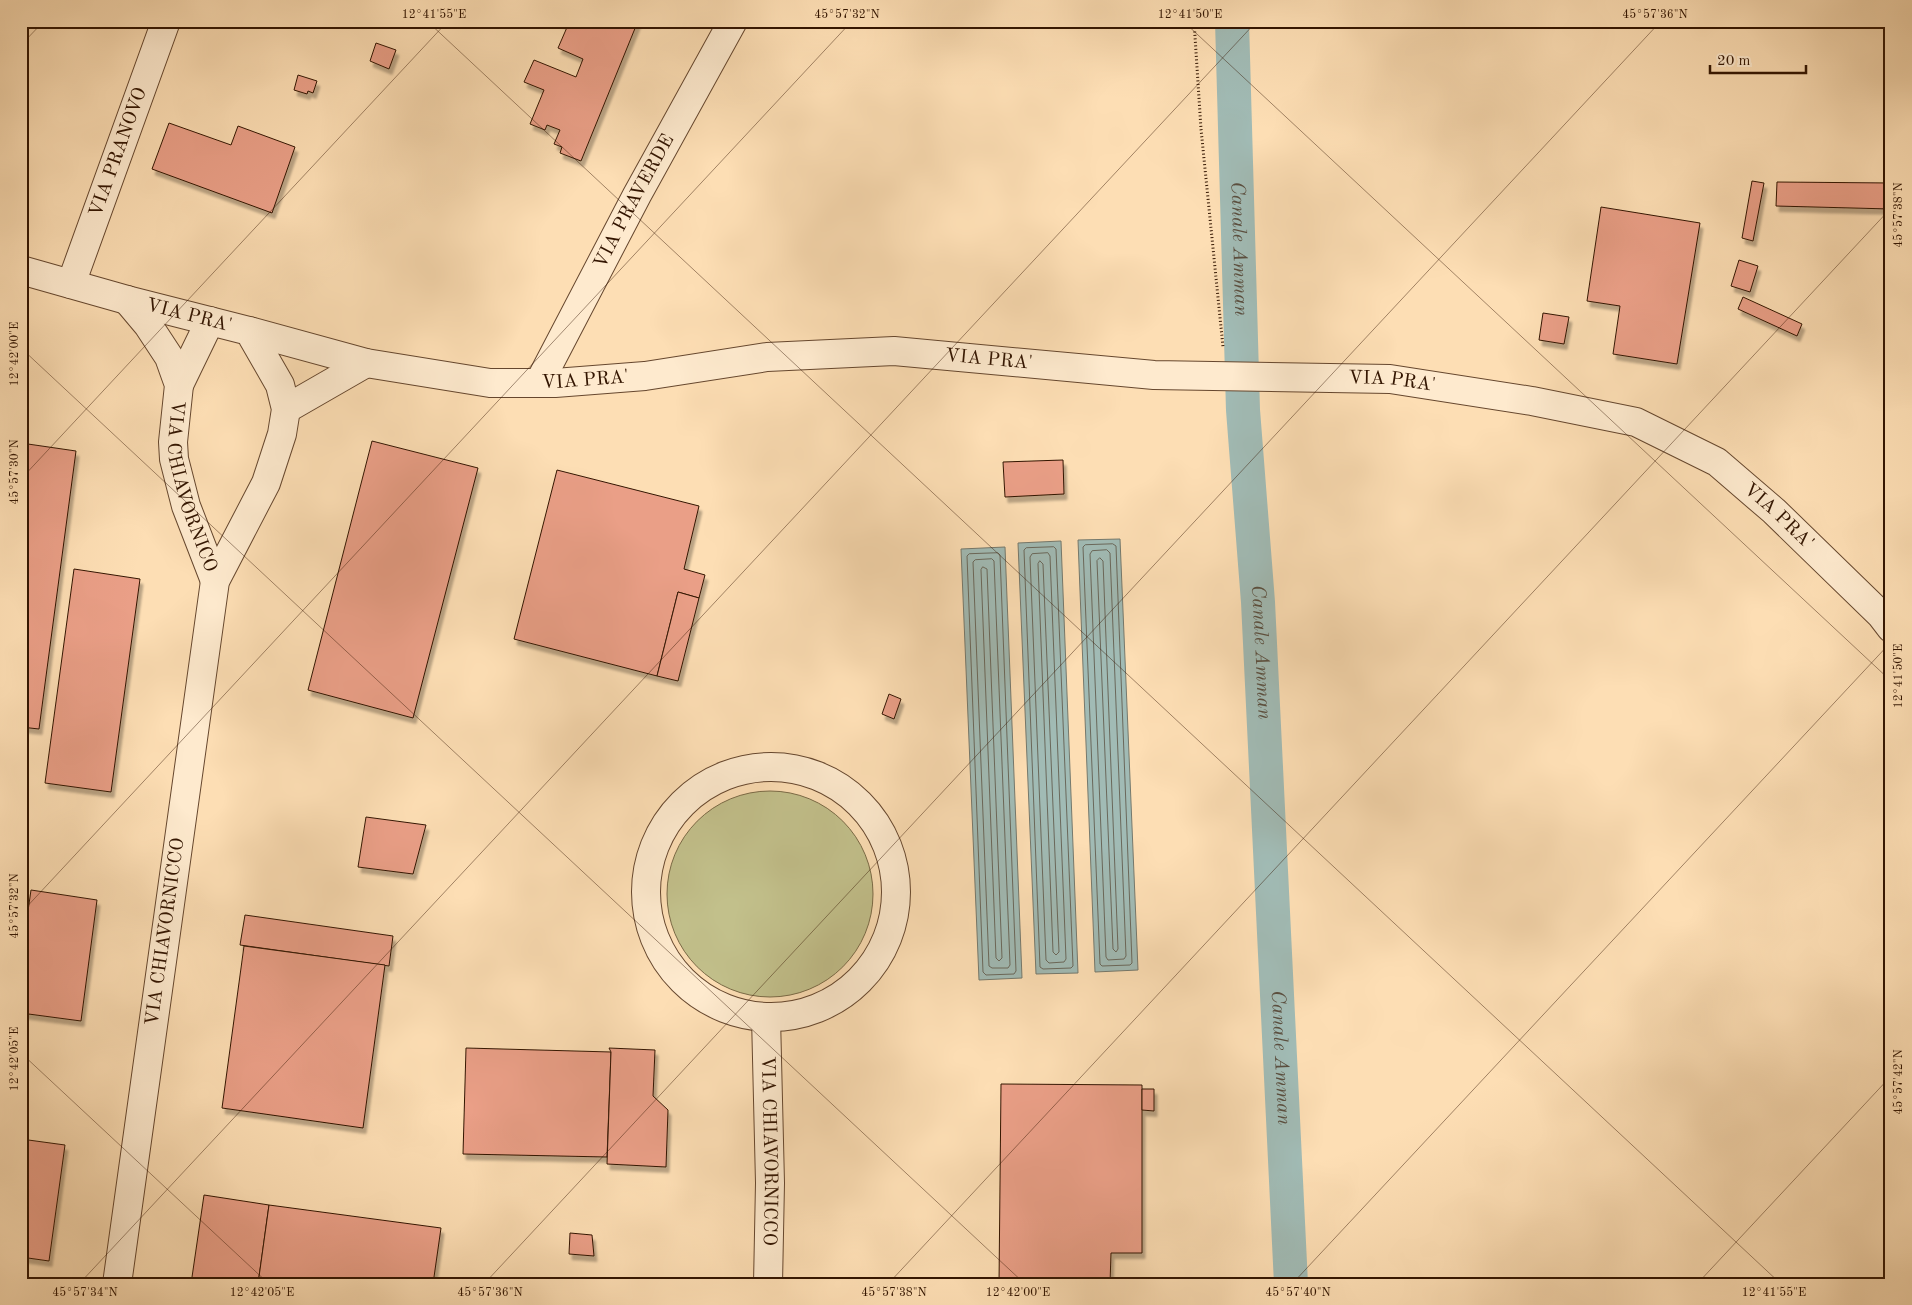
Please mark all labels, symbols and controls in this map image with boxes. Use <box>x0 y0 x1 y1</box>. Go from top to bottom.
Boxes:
text: 12°41'55"E <box>402 8 466 21</box>
text: 45°57'32"N <box>814 8 880 21</box>
text: 12°41'50"E <box>1158 8 1222 21</box>
text: 45°57'36"N <box>1622 8 1688 21</box>
scale bar <box>1710 42 1806 74</box>
text: 20 m <box>1717 54 1751 69</box>
street label: VIA PRANOVO <box>86 85 151 220</box>
street label: VIA PRAVERDE <box>591 131 678 272</box>
water label: Canale Amman <box>1227 181 1250 317</box>
text: 45°57'38"N <box>1892 182 1905 248</box>
street label: VIA PRA' <box>144 296 234 336</box>
text: 12°42'00"E <box>9 322 21 386</box>
street label: VIA PRA' <box>944 346 1033 373</box>
street label: VIA PRA' <box>541 368 629 393</box>
street label: VIA PRA' <box>1348 369 1437 395</box>
street label: VIA CHIAVORNICO <box>164 400 220 575</box>
text: 45°57'30"N <box>8 439 21 505</box>
street label: VIA PRA' <box>1740 480 1817 553</box>
water label: Canale Amman <box>1247 584 1274 720</box>
text: 12°41'50"E <box>1892 644 1905 708</box>
street label: VIA CHIAVORNICCO <box>143 837 189 1027</box>
text: 45°57'32"N <box>8 873 21 939</box>
water label: Canale Amman <box>1267 990 1293 1126</box>
text: 12°42'05"E <box>8 1027 21 1091</box>
text: 45°57'42"N <box>1892 1049 1905 1115</box>
street label: VIA CHIAVORNICCO <box>757 1056 780 1246</box>
text: 45°57'34"N <box>52 1286 118 1299</box>
text: 12°42'05"E <box>230 1286 294 1299</box>
text: 45°57'36"N <box>457 1286 523 1299</box>
text: 45°57'38"N <box>861 1286 927 1299</box>
text: 45°57'40"N <box>1265 1286 1331 1299</box>
text: 12°41'55"E <box>1742 1286 1806 1299</box>
text: 12°42'00"E <box>986 1287 1050 1299</box>

